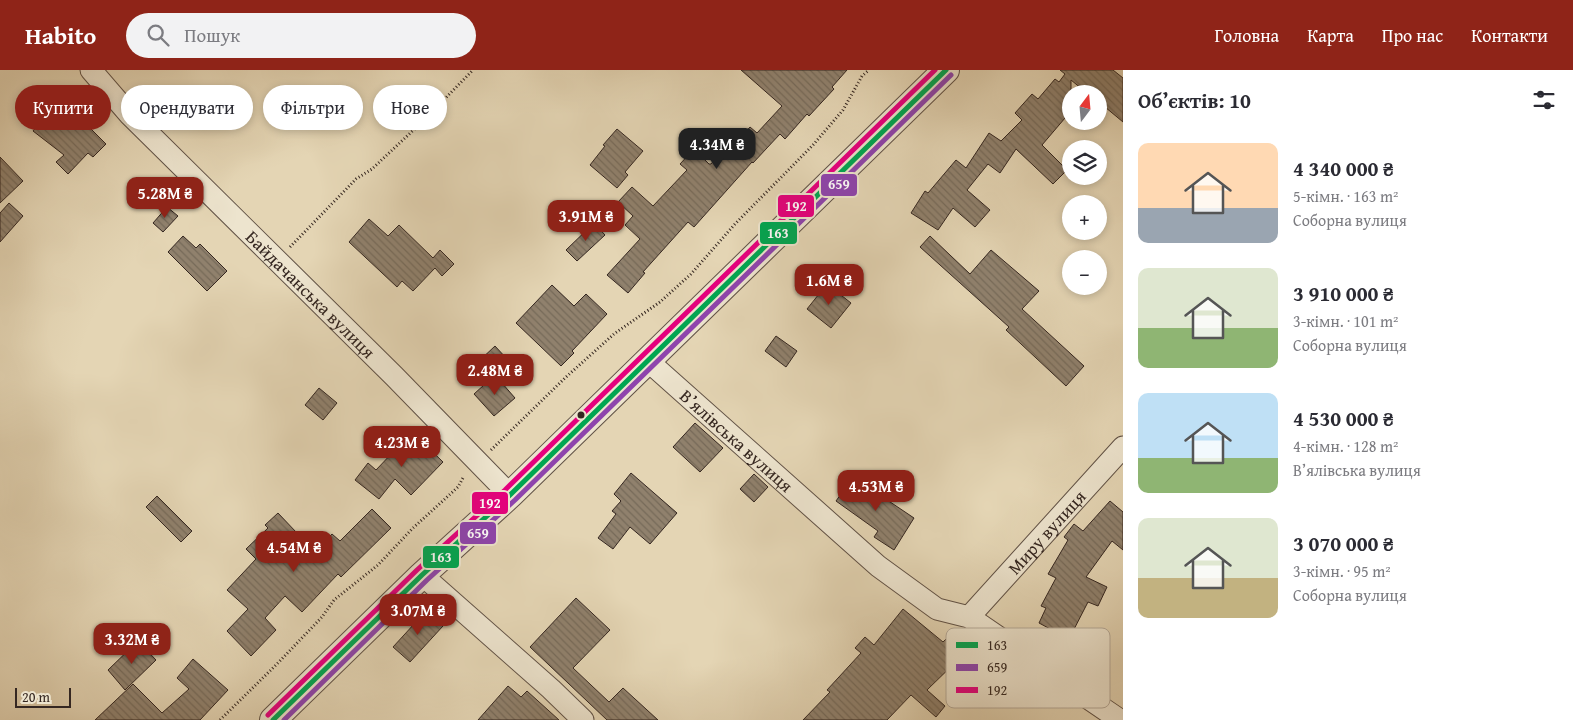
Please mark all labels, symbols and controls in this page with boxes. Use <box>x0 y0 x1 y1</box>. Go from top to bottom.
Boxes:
search box <box>126 13 476 58</box>
text: Habito <box>25 18 96 53</box>
icon: search <box>144 21 172 49</box>
text: Пошук <box>184 21 240 49</box>
text: Головна <box>1214 22 1279 49</box>
text: Карта <box>1307 22 1354 49</box>
text: Про нас <box>1382 22 1443 49</box>
text: Контакти <box>1471 22 1548 49</box>
chip: Купити <box>15 85 111 130</box>
chip: Орендувати <box>121 85 253 130</box>
chip: Фільтри <box>263 85 363 130</box>
chip: Нове <box>373 85 447 130</box>
north arrow <box>1062 85 1108 130</box>
map controls <box>1062 85 1107 295</box>
text: Об’єктів: 10 <box>1138 85 1251 116</box>
icon: filters <box>1530 86 1558 114</box>
pin: 4.34M ₴ <box>671 128 763 170</box>
text: 4.34M ₴ <box>690 132 744 156</box>
button: layers <box>1062 140 1107 185</box>
text: 4 340 000 ₴ <box>1293 153 1394 184</box>
icon: home <box>1178 163 1238 223</box>
line badge: 659 <box>820 173 858 197</box>
text: 659 <box>828 174 850 194</box>
pin: 5.28M ₴ <box>119 176 211 219</box>
text: 5.28M ₴ <box>138 181 192 205</box>
text: 5-кімн. · 163 m² <box>1293 184 1398 208</box>
line badge: 192 <box>777 194 815 218</box>
button: + <box>1062 195 1107 240</box>
text: 192 <box>785 196 807 216</box>
pin: 3.91M ₴ <box>540 200 632 242</box>
text: 3.91M ₴ <box>559 204 613 228</box>
text: Соборна вулиця <box>1293 208 1407 232</box>
line badge: 163 <box>759 221 798 245</box>
street label: Байдачанська вулиця <box>240 223 382 364</box>
text: 163 <box>767 223 789 243</box>
button: − <box>1062 250 1107 295</box>
pin: 1.6M ₴ <box>788 264 870 306</box>
text: 1.6M ₴ <box>806 268 852 292</box>
text: 3 910 000 ₴ <box>1293 278 1394 309</box>
icon: home <box>1178 288 1238 348</box>
text: 3-кімн. · 101 m² <box>1293 309 1398 333</box>
text: Соборна вулиця <box>1293 333 1407 357</box>
pin: 2.48M ₴ <box>449 354 541 396</box>
text: 2.48M ₴ <box>468 358 522 382</box>
street label: В’ялівська вулиця <box>674 382 799 498</box>
text: 4 530 000 ₴ <box>1293 403 1394 434</box>
unlabelled marker <box>576 410 586 420</box>
icon: home <box>1178 413 1238 473</box>
pin: 4.23M ₴ <box>356 426 448 468</box>
text: 4.23M ₴ <box>375 430 429 454</box>
text: 4-кімн. · 128 m² <box>1293 434 1398 458</box>
text: В’ялівська вулиця <box>1293 458 1421 482</box>
pin: 4.53M ₴ <box>830 470 922 512</box>
text: 4.53M ₴ <box>849 474 903 498</box>
street label: Миру вулиця <box>1001 484 1092 580</box>
line badge: 192 <box>471 491 509 515</box>
text: 192 <box>479 493 501 513</box>
line badge: 659 <box>459 521 497 545</box>
text: 659 <box>467 523 489 543</box>
text: 3 070 000 ₴ <box>1293 528 1394 559</box>
pin: 4.54M ₴ <box>248 530 340 573</box>
text: 4.54M ₴ <box>267 535 321 559</box>
icon: home <box>1178 538 1238 598</box>
line badge: 163 <box>422 545 460 569</box>
text: 163 <box>430 547 452 567</box>
text: 3-кімн. · 95 m² <box>1293 559 1391 583</box>
text: Соборна вулиця <box>1293 583 1407 607</box>
pin: 3.07M ₴ <box>372 594 464 636</box>
text: 3.07M ₴ <box>391 598 445 622</box>
pin: 3.32M ₴ <box>86 622 178 665</box>
text: 3.32M ₴ <box>105 627 159 651</box>
legend <box>946 628 1110 708</box>
text: 163 <box>987 635 1007 655</box>
text: 659 <box>987 657 1007 677</box>
text: 192 <box>987 680 1007 700</box>
scale bar <box>15 685 71 708</box>
text: 20 m <box>22 687 50 707</box>

